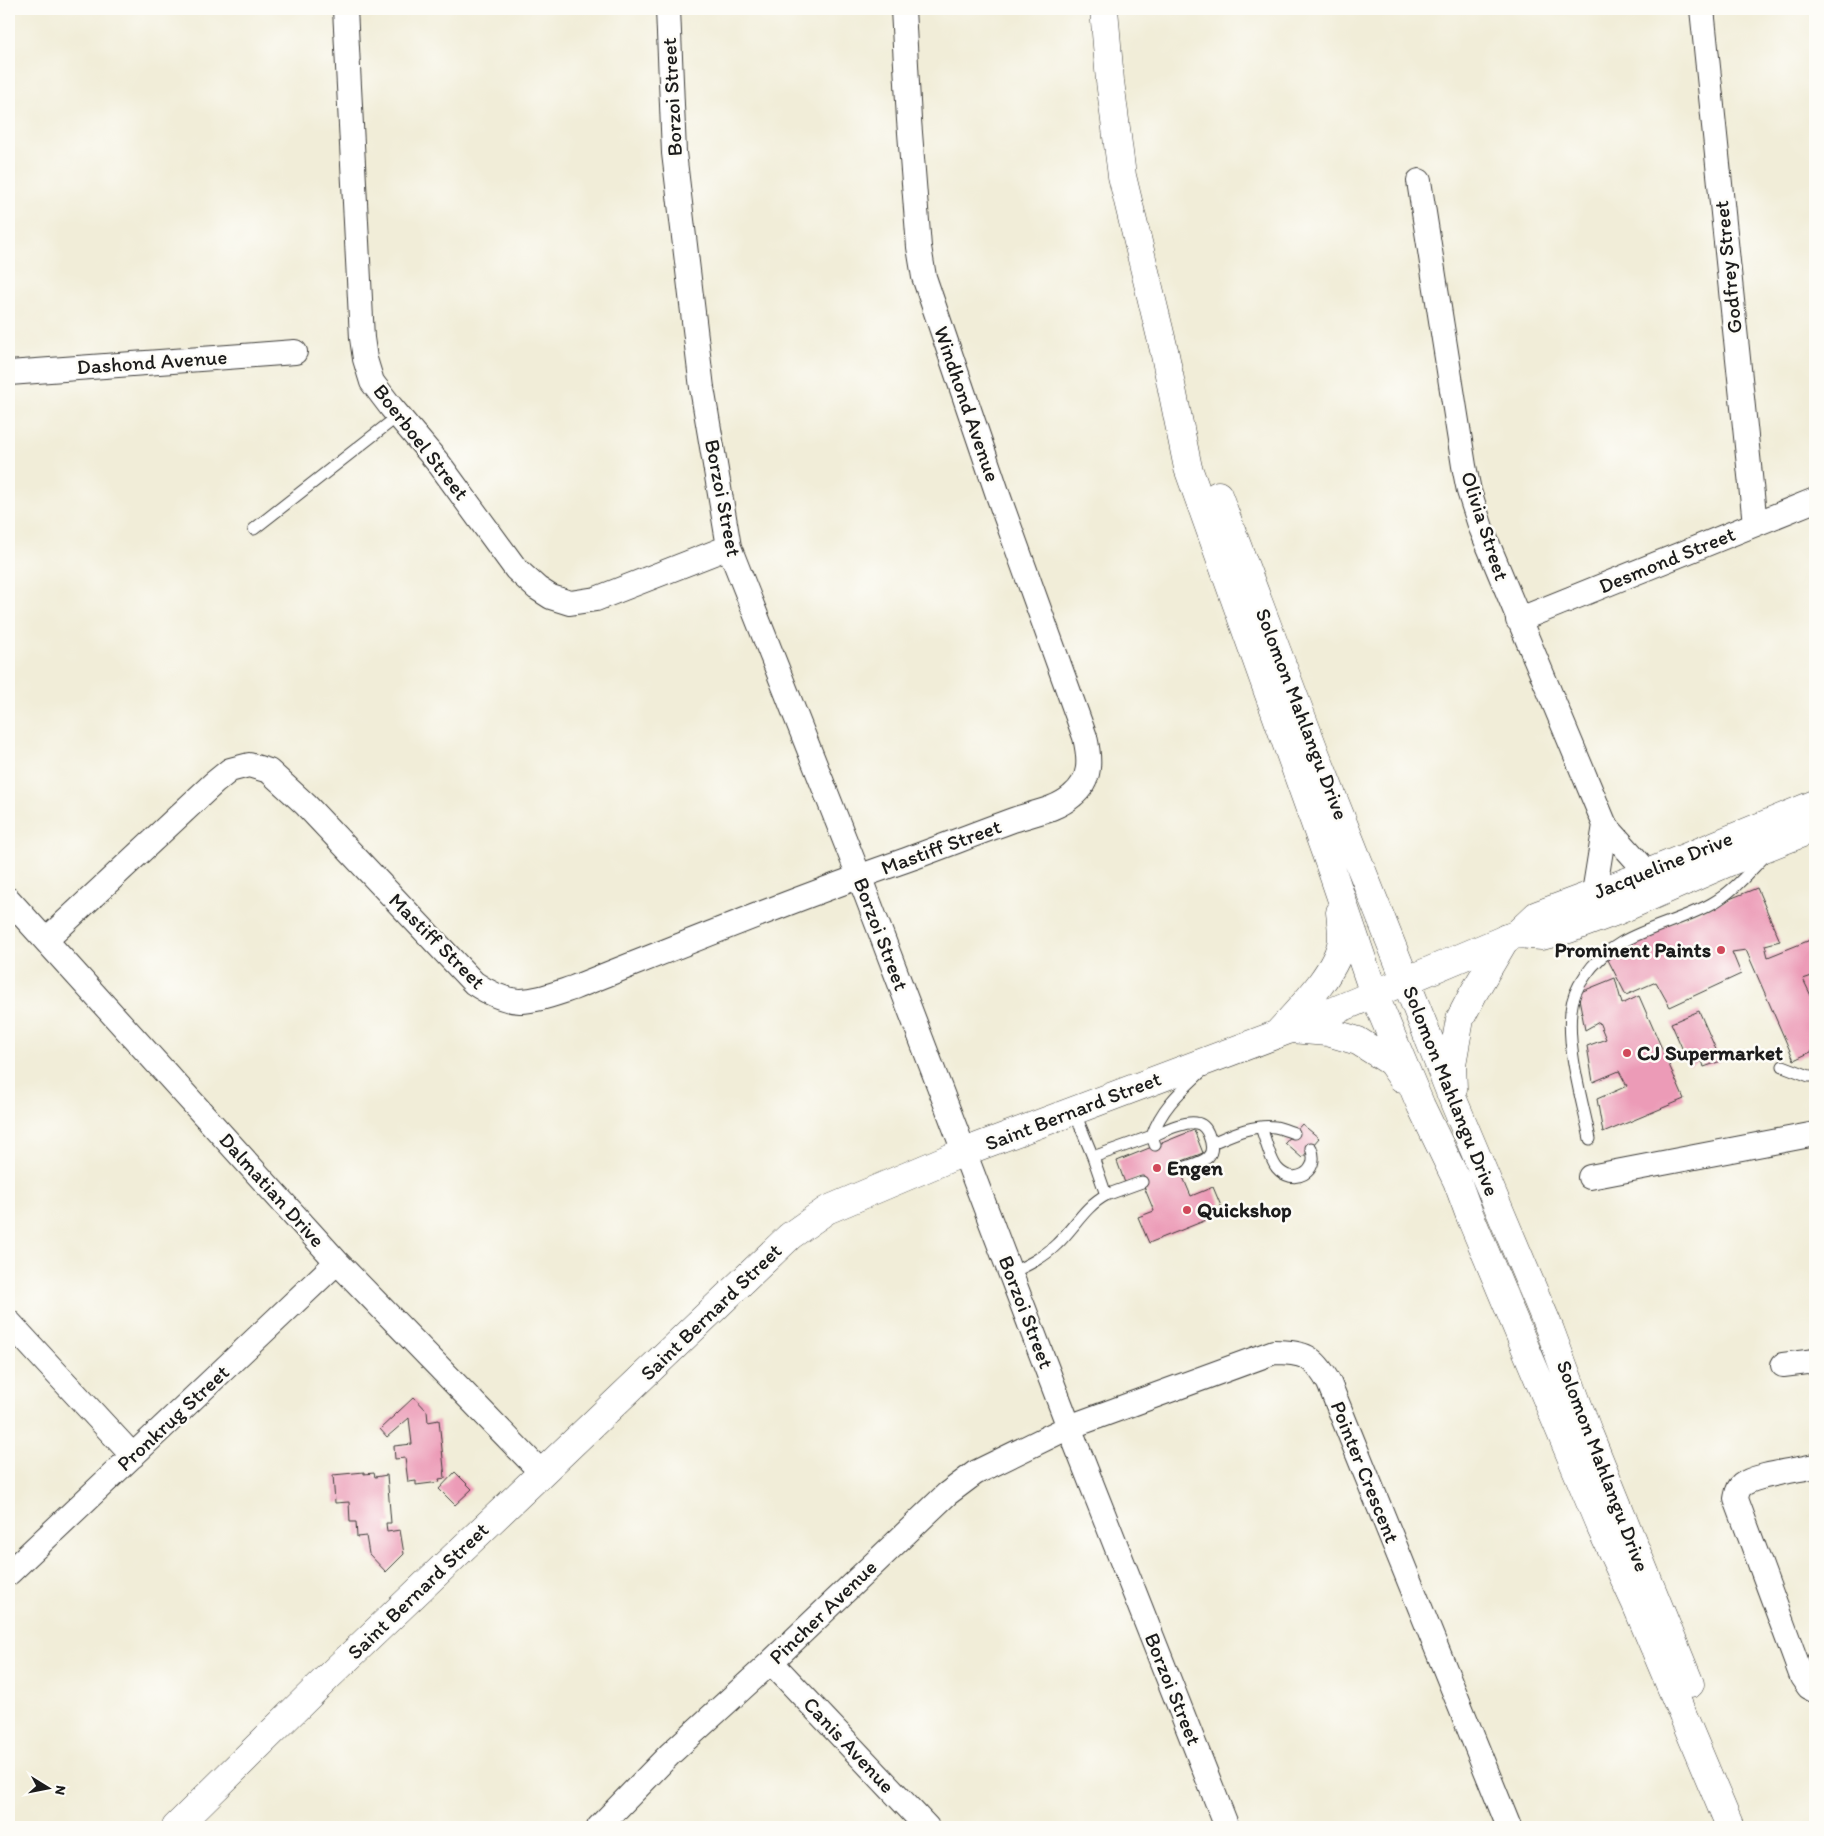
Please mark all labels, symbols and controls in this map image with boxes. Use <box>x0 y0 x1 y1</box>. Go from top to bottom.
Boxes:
street label: Borzoi Street <box>656 37 687 157</box>
street label: Godfrey Street <box>1708 199 1747 335</box>
street label: Windhond Avenue <box>929 323 1006 485</box>
street label: Dashond Avenue <box>76 344 228 379</box>
street label: Boerboel Street <box>368 379 475 505</box>
street label: Borzoi Street <box>700 437 747 559</box>
street label: Olivia Street <box>1456 468 1515 584</box>
street label: Desmond Street <box>1595 521 1739 598</box>
street label: Solomon Mahlangu Drive <box>1251 605 1354 823</box>
street label: Mastiff Street <box>877 813 1004 880</box>
street label: Jacqueline Drive <box>1590 825 1736 904</box>
street label: Borzoi Street <box>849 874 914 994</box>
street label: Mastiff Street <box>384 887 491 994</box>
place label: Prominent Paints <box>1554 937 1711 962</box>
marker: Prominent Paints <box>1715 944 1727 956</box>
street label: Solomon Mahlangu Drive <box>1398 982 1505 1200</box>
place label: CJ Supermarket <box>1637 1040 1783 1066</box>
marker: CJ Supermarket <box>1621 1047 1633 1059</box>
street label: Saint Bernard Street <box>981 1065 1165 1156</box>
street label: Dalmatian Drive <box>214 1127 330 1252</box>
place label: Engen <box>1167 1155 1223 1181</box>
marker: Engen <box>1151 1162 1163 1174</box>
place label: Quickshop <box>1197 1197 1292 1223</box>
marker: Quickshop <box>1181 1204 1193 1216</box>
street label: Saint Bernard Street <box>635 1238 787 1385</box>
street label: Borzoi Street <box>994 1252 1059 1372</box>
street label: Solomon Mahlangu Drive <box>1552 1357 1655 1575</box>
street label: Pronkrug Street <box>111 1359 234 1476</box>
street label: Pointer Crescent <box>1326 1397 1405 1547</box>
street label: Saint Bernard Street <box>342 1517 494 1664</box>
street label: Pincher Avenue <box>764 1554 882 1669</box>
street label: Borzoi Street <box>1140 1629 1207 1749</box>
street label: Canis Avenue <box>798 1691 900 1798</box>
north arrow <box>22 1764 72 1814</box>
text: N <box>51 1784 70 1796</box>

